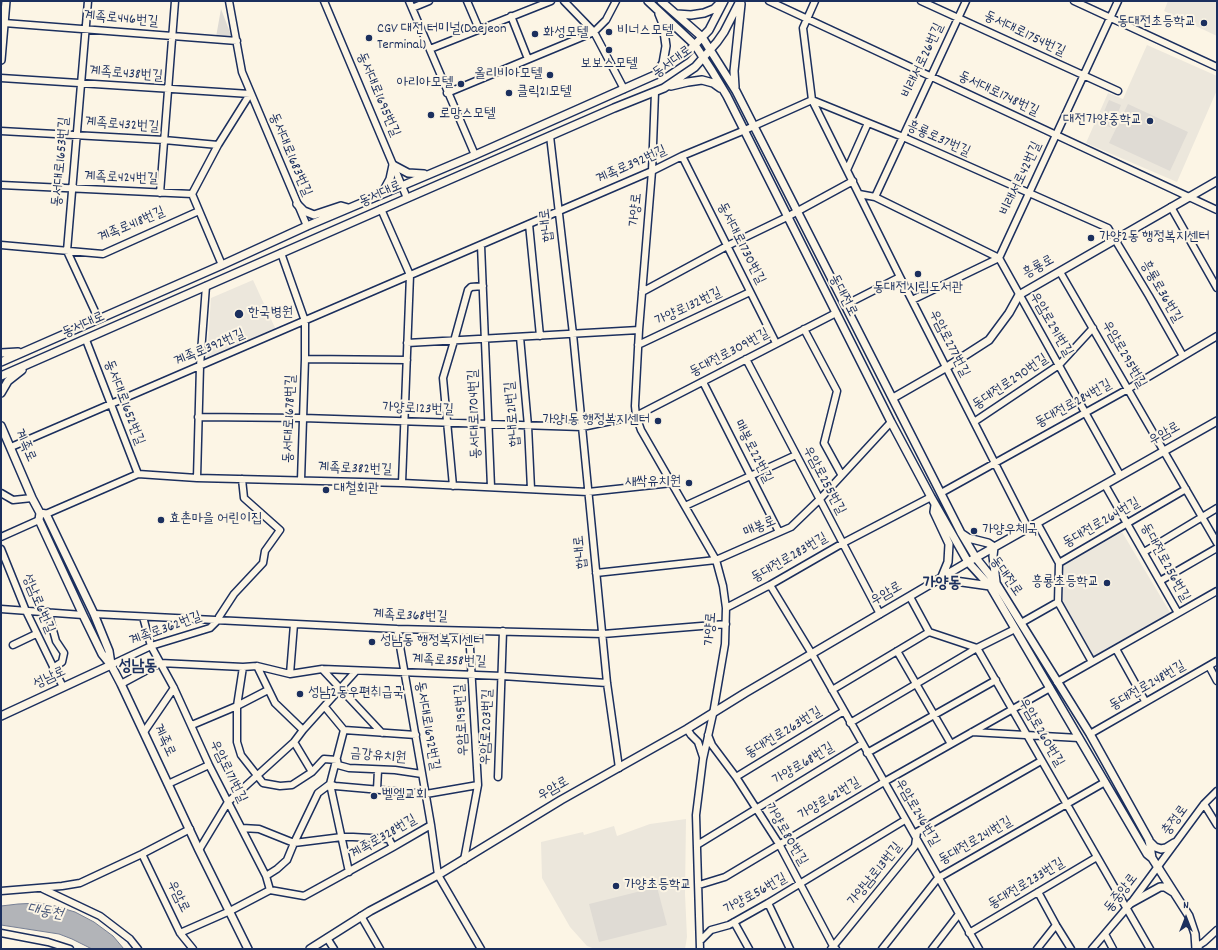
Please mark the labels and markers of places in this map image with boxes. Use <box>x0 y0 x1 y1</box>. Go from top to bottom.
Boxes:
place label: 동대전초등학교 <box>1117 15 1196 31</box>
marker: 동대전초등학교 <box>1199 18 1209 28</box>
place label: CGV 대전 터미널(Daejeon Terminal) <box>377 22 506 54</box>
place label: 비너스모텔 <box>617 24 673 40</box>
place label: 화성모텔 <box>543 26 588 42</box>
marker: 비너스모텔 <box>604 27 614 37</box>
marker: 화성모텔 <box>530 29 540 39</box>
marker: CGV 대전 터미널(Daejeon Terminal) <box>364 33 374 43</box>
marker: 보보스모텔 <box>604 45 614 55</box>
place label: 보보스모텔 <box>581 57 637 73</box>
place label: 올리비아모텔 <box>474 67 542 83</box>
marker: 올리비아모텔 <box>545 70 555 80</box>
place label: 아리아모텔 <box>397 76 453 92</box>
marker: 아리아모텔 <box>456 79 466 89</box>
place label: 클릭21모텔 <box>517 85 571 101</box>
marker: 클릭21모텔 <box>504 88 514 98</box>
place label: 로망스모텔 <box>439 107 495 123</box>
marker: 로망스모텔 <box>426 110 436 120</box>
place label: 대전가양중학교 <box>1063 113 1142 129</box>
marker: 대전가양중학교 <box>1145 116 1155 126</box>
place label: 가양2동 행정복지센터 <box>1099 230 1210 246</box>
marker: 가양2동 행정복지센터 <box>1086 233 1096 243</box>
marker: 동대전시립도서관 <box>913 269 923 279</box>
place label: 동대전시립도서관 <box>873 281 963 297</box>
place label: 한국병원 <box>248 306 293 322</box>
marker: 한국병원 <box>233 308 245 320</box>
place label: 가양1동 행정복지센터 <box>542 413 650 429</box>
marker: 가양1동 행정복지센터 <box>653 416 663 426</box>
place label: 새싹유치원 <box>625 475 681 491</box>
marker: 새싹유치원 <box>684 478 694 488</box>
place label: 대철회관 <box>334 482 379 498</box>
marker: 대철회관 <box>321 485 331 495</box>
place label: 효촌마을 어린이집 <box>169 512 262 528</box>
marker: 효촌마을 어린이집 <box>156 515 166 525</box>
place label: 가양우체국 <box>982 523 1038 539</box>
marker: 가양우체국 <box>969 526 979 536</box>
place label: 흥룡초등학교 <box>1031 575 1099 591</box>
marker: 흥룡초등학교 <box>1102 578 1112 588</box>
place label: 성남동 행정복지센터 <box>380 634 485 650</box>
marker: 성남동 행정복지센터 <box>367 637 377 647</box>
place label: 성남2동우편취급국 <box>308 686 404 702</box>
marker: 성남2동우편취급국 <box>295 689 305 699</box>
place label: 벨엘교회 <box>382 788 427 804</box>
marker: 벨엘교회 <box>369 791 379 801</box>
place label: 가양초등학교 <box>624 878 692 894</box>
marker: 가양초등학교 <box>611 881 621 891</box>

